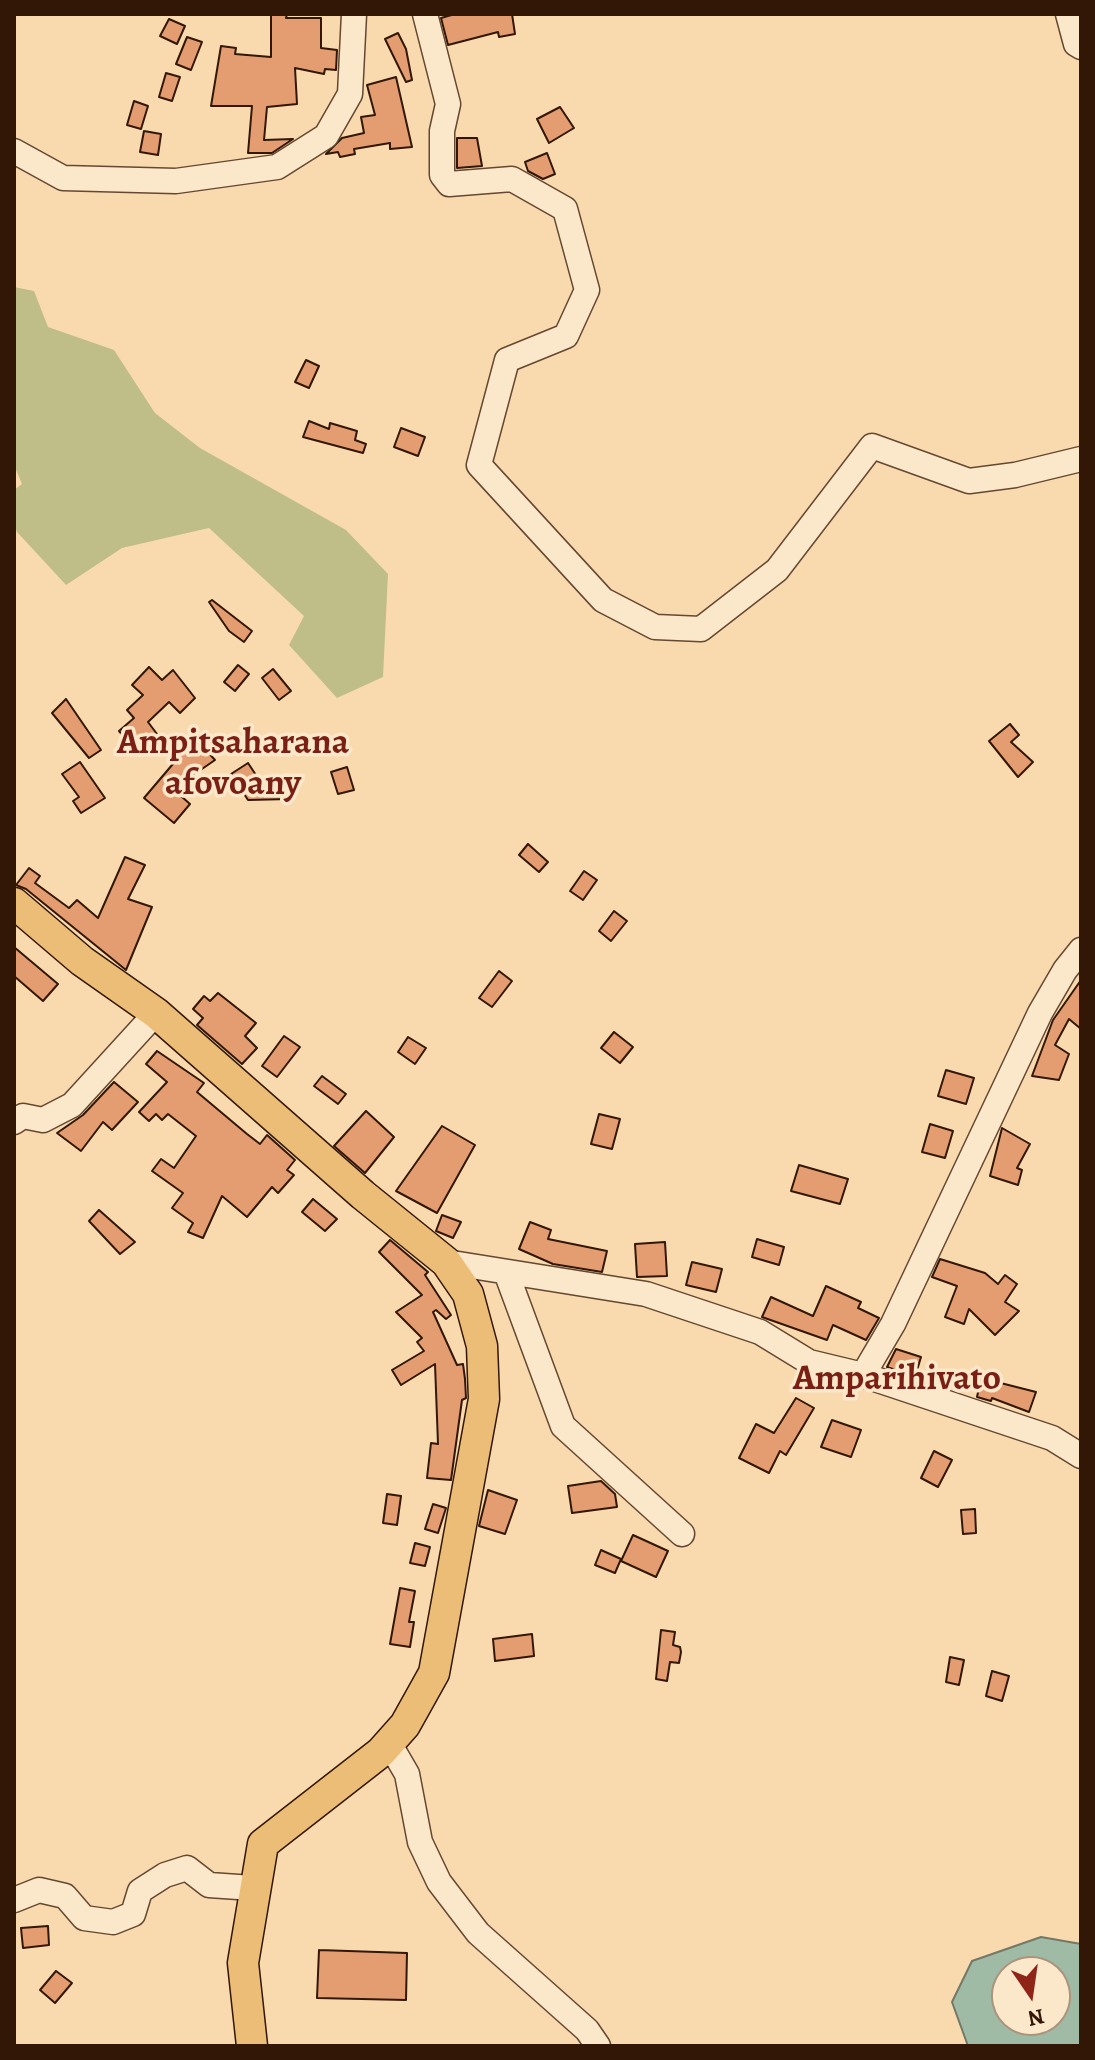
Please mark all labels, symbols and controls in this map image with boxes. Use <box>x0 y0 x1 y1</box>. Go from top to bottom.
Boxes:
district label: Ampitsaharana afovoany <box>117 722 349 807</box>
district label: Amparihivato <box>793 1358 1001 1402</box>
north arrow <box>991 1956 1071 2036</box>
text: N <box>1025 2001 1047 2034</box>

